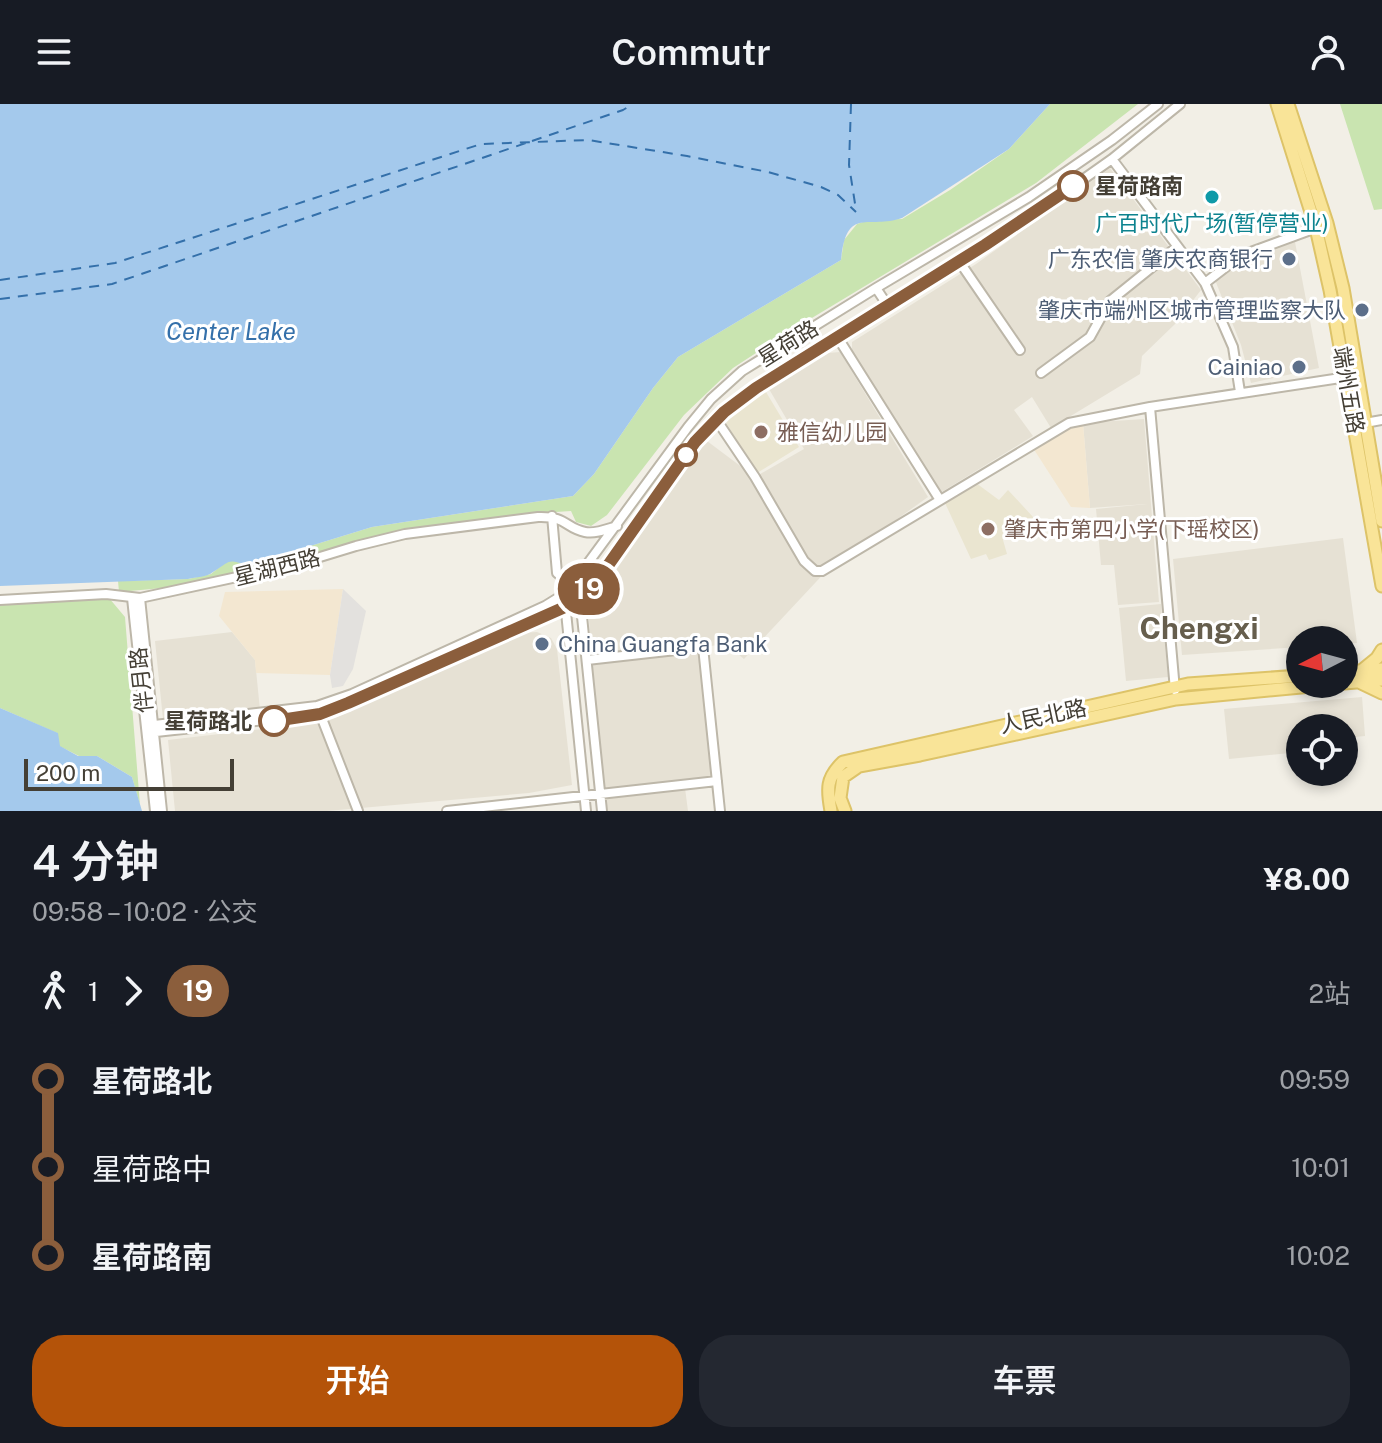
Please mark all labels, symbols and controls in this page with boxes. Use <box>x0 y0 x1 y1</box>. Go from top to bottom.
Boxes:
icon: menu <box>32 30 76 74</box>
icon: person <box>1306 30 1350 74</box>
text: Commutr <box>611 31 771 73</box>
marker: 星荷路南 <box>1058 171 1088 201</box>
place label: 星荷路南 <box>1095 173 1183 199</box>
marker: 广百时代广场(暂停营业) <box>1203 188 1221 206</box>
place label: 广百时代广场(暂停营业) <box>1095 210 1329 236</box>
place label: 广东农信 肇庆农商银行 <box>1048 246 1273 272</box>
marker: 广东农信 肇庆农商银行 <box>1280 250 1298 268</box>
place label: 肇庆市端州区城市管理监察大队 <box>1038 297 1346 323</box>
marker: 肇庆市端州区城市管理监察大队 <box>1353 301 1371 319</box>
street label: 星荷路 <box>753 314 823 372</box>
water label: Center Lake <box>166 317 296 345</box>
street label: 端州五路 <box>1329 344 1369 436</box>
place label: Cainiao <box>1208 354 1283 380</box>
marker: Cainiao <box>1290 358 1308 376</box>
place label: 雅信幼儿园 <box>777 419 887 445</box>
marker: 雅信幼儿园 <box>752 423 770 441</box>
unlabelled marker <box>675 444 697 466</box>
place label: 肇庆市第四小学(下瑶校区) <box>1004 516 1259 542</box>
marker: 肇庆市第四小学(下瑶校区) <box>979 520 997 538</box>
street label: 星湖西路 <box>231 544 323 590</box>
line badge: 19 <box>553 563 625 615</box>
text: 19 <box>574 572 604 605</box>
district label: Chengxi <box>1139 610 1259 646</box>
north arrow <box>1286 626 1358 698</box>
map controls <box>1286 626 1358 786</box>
place label: China Guangfa Bank <box>558 631 768 657</box>
marker: China Guangfa Bank <box>533 635 551 653</box>
street label: 伴月路 <box>125 646 157 714</box>
street label: 人民北路 <box>997 694 1089 738</box>
marker: 星荷路北 <box>259 706 289 736</box>
place label: 星荷路北 <box>164 708 252 734</box>
button: locate <box>1286 714 1358 786</box>
scale bar <box>24 755 234 791</box>
text: 200 m <box>36 760 100 786</box>
text: 4 分钟 <box>32 835 159 887</box>
text: ¥8.00 <box>1263 861 1350 897</box>
text: 09:58 – 10:02 · 公交 <box>32 896 257 927</box>
icon: walk <box>32 969 76 1013</box>
icon: forward <box>111 969 155 1013</box>
text: 19 <box>183 974 213 1007</box>
text: 1 <box>88 976 99 1007</box>
text: 2站 <box>1309 978 1350 1009</box>
text: 星荷路北 <box>92 1063 212 1099</box>
text: 09:59 <box>1279 1064 1350 1095</box>
text: 星荷路中 <box>92 1151 212 1187</box>
text: 10:01 <box>1291 1152 1350 1183</box>
text: 星荷路南 <box>92 1239 212 1275</box>
text: 10:02 <box>1286 1240 1350 1271</box>
button: 开始 <box>32 1335 683 1427</box>
button: 车票 <box>699 1335 1350 1427</box>

